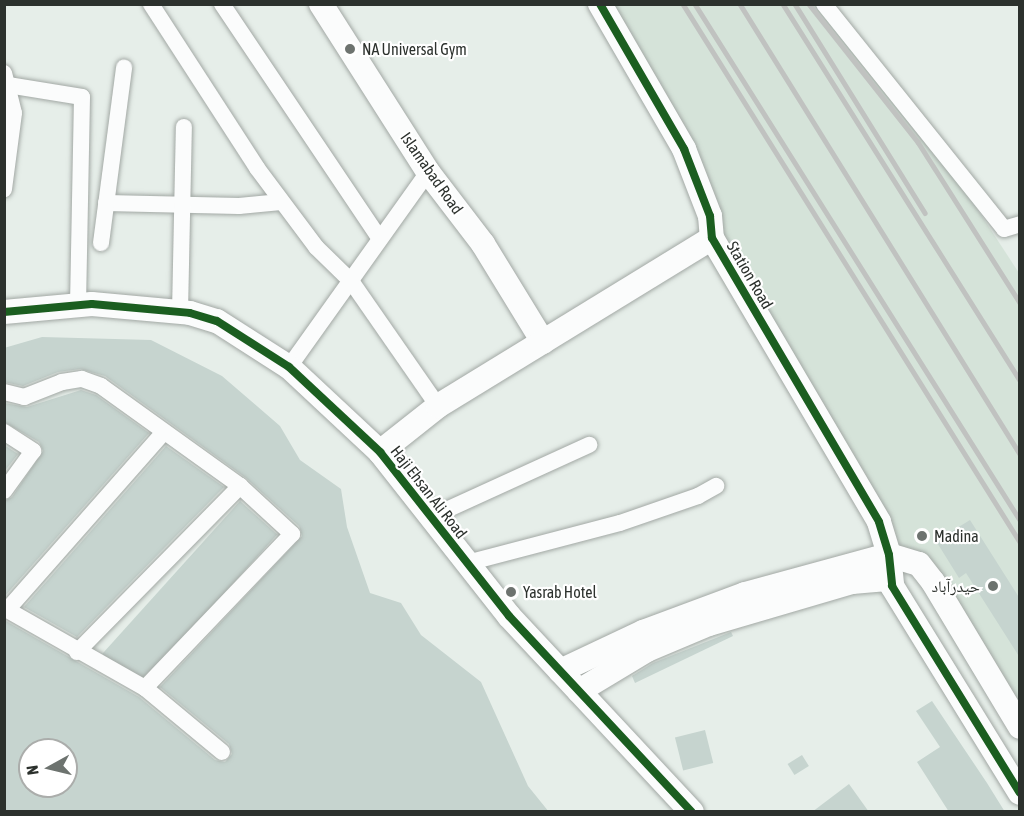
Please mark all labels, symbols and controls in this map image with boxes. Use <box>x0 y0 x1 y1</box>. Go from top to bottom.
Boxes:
place label: NA Universal Gym <box>362 39 467 59</box>
marker: NA Universal Gym <box>343 42 357 56</box>
street label: Islamabad Road <box>397 128 467 218</box>
street label: Station Road <box>723 238 777 312</box>
street label: Haji Ehsan Ali Road <box>387 442 471 542</box>
place label: Madina <box>934 526 979 546</box>
marker: Madina <box>915 529 929 543</box>
place label: حیدرآباد <box>931 576 980 596</box>
marker: حیدرآباد <box>984 577 1002 595</box>
place label: Yasrab Hotel <box>523 582 597 602</box>
marker: Yasrab Hotel <box>504 585 518 599</box>
north arrow <box>18 738 78 798</box>
text: N <box>23 764 42 776</box>

